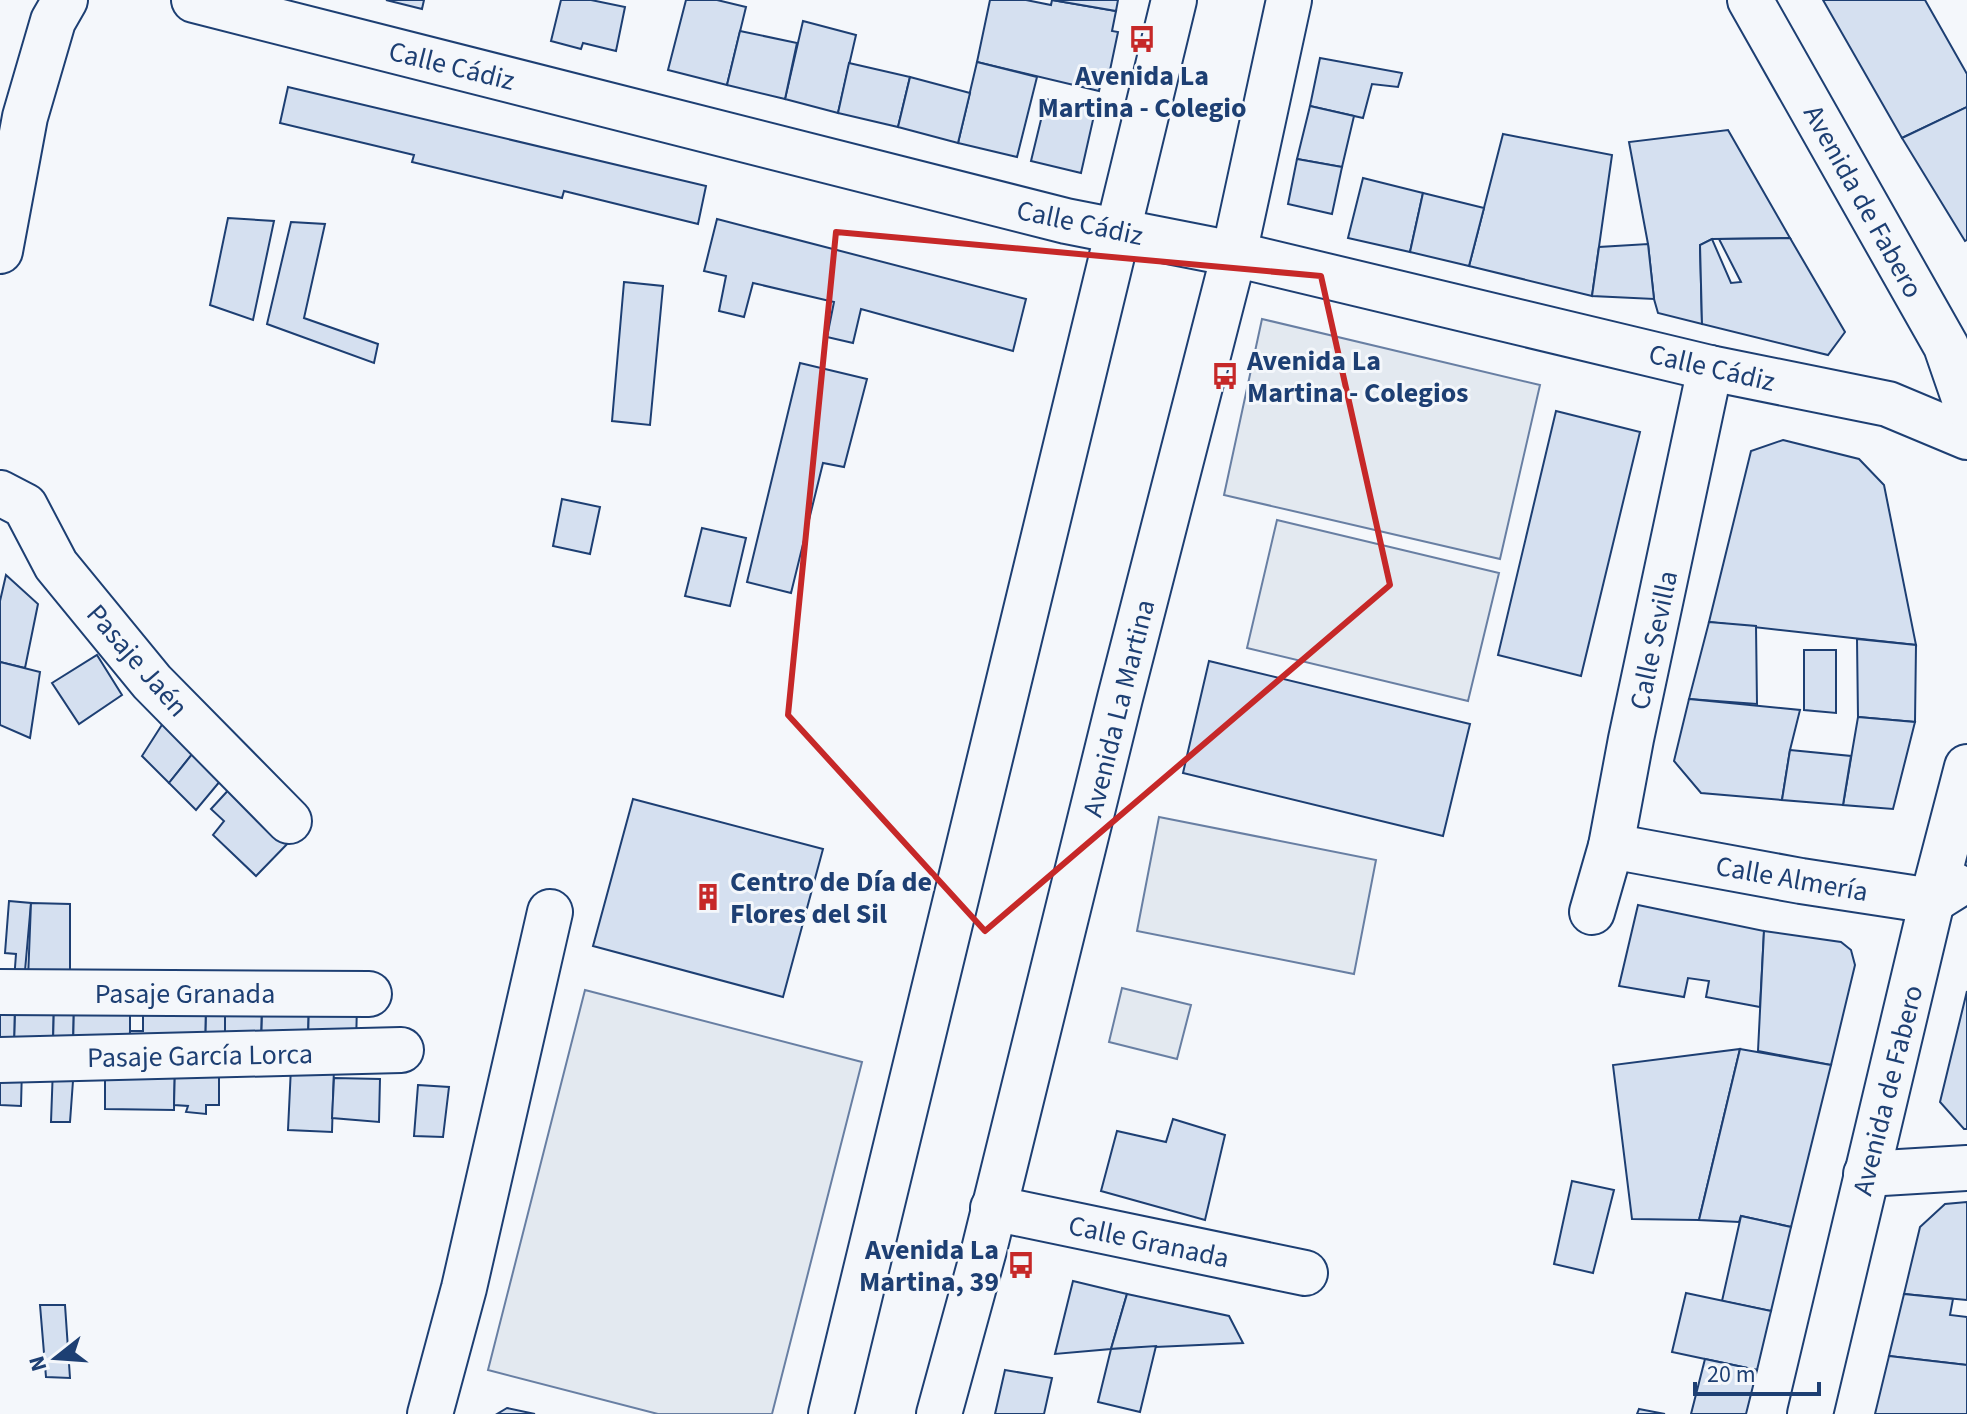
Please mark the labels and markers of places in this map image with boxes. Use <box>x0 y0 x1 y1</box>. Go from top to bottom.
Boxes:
bus stop icon: Avenida La Martina - Colegio <box>1127 24 1157 54</box>
place label: Avenida La Martina - Colegio <box>1037 56 1247 128</box>
place label: Avenida La Martina - Colegios <box>1246 341 1469 413</box>
bus stop icon: Avenida La Martina - Colegios <box>1210 361 1240 391</box>
place label: Centro de Día de Flores del Sil <box>730 862 932 934</box>
building icon: Centro de Día de Flores del Sil <box>693 882 723 912</box>
place label: Avenida La Martina, 39 <box>859 1230 999 1302</box>
bus stop icon: Avenida La Martina, 39 <box>1006 1250 1036 1280</box>

